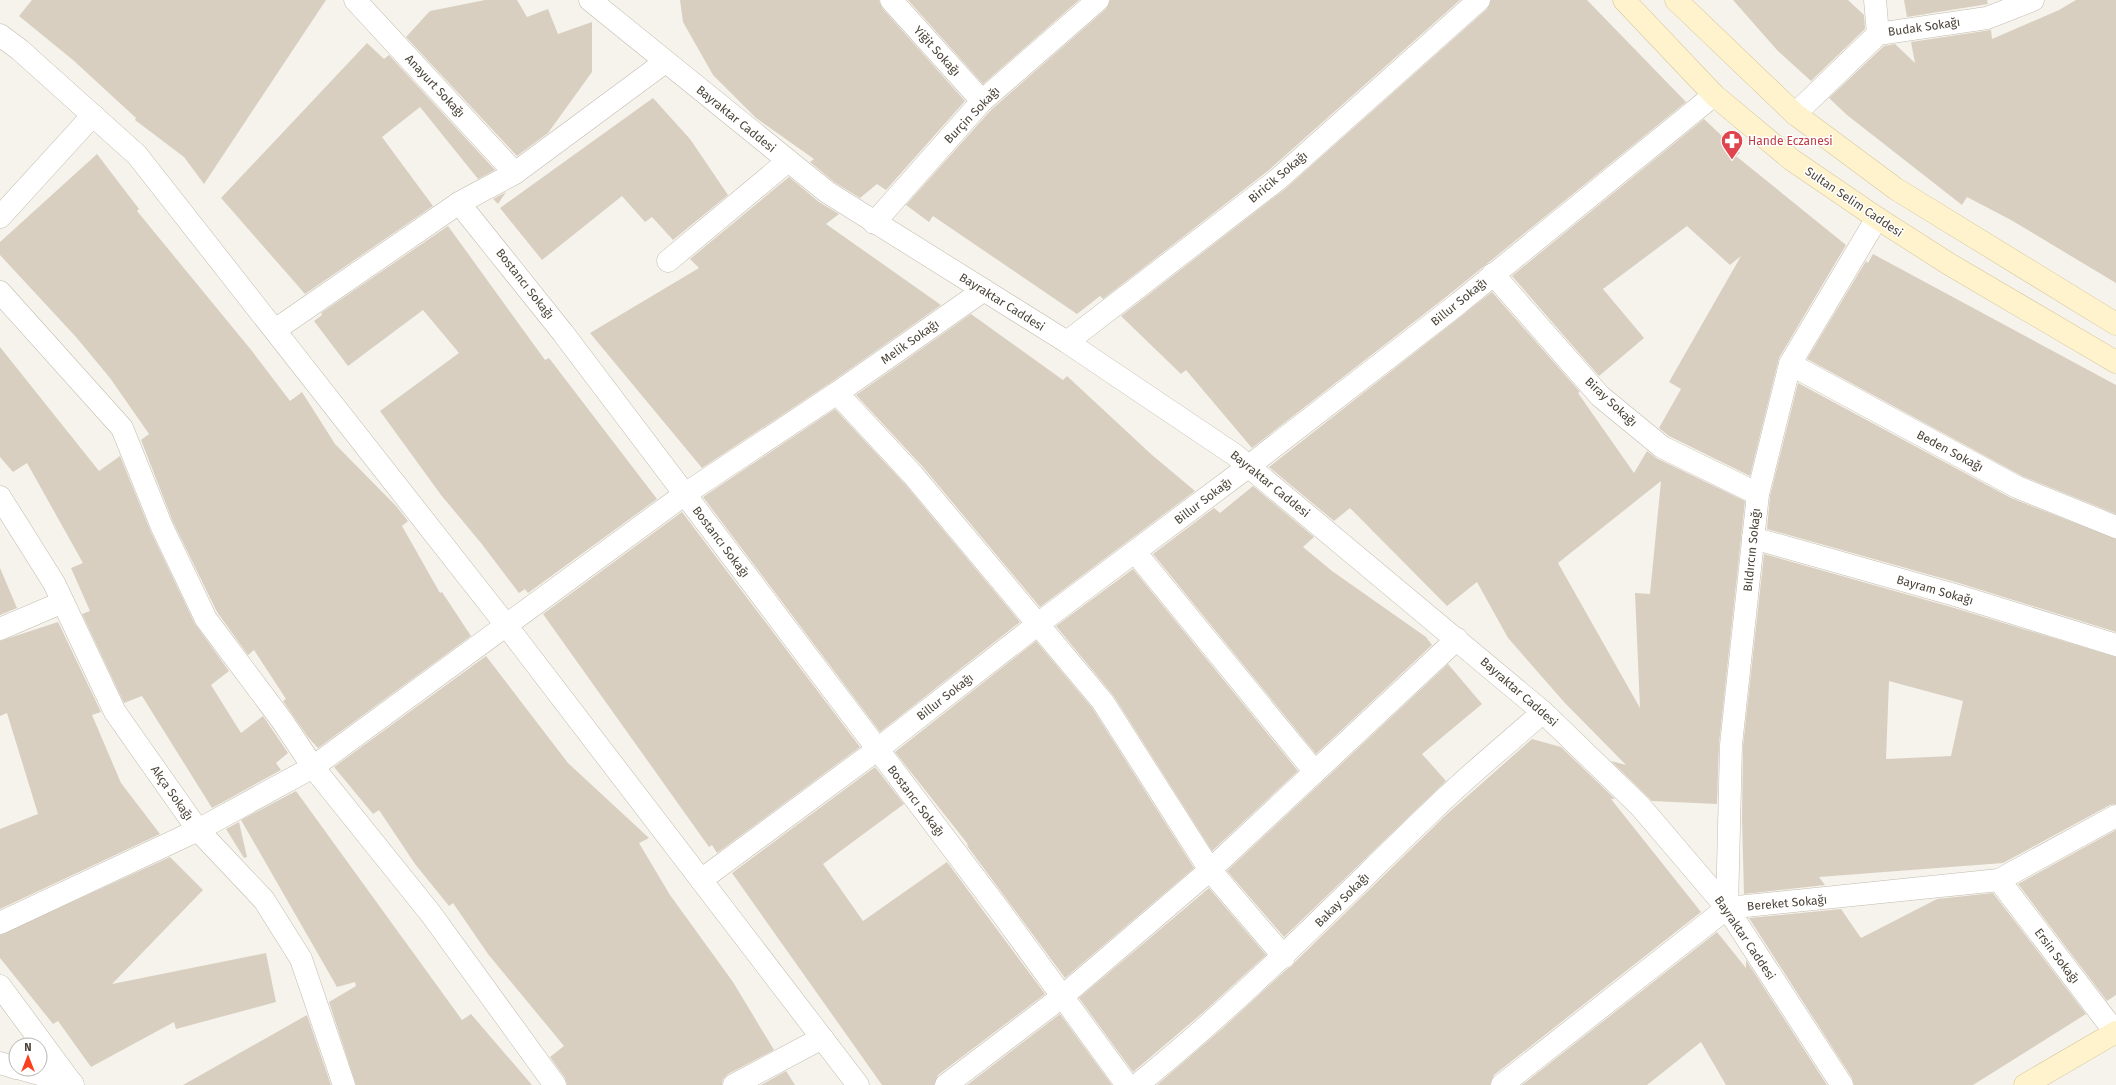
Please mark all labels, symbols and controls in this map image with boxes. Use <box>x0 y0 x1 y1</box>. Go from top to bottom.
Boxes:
street label: Budak Sokağı <box>1887 15 1961 39</box>
street label: Yiğit Sokağı <box>911 23 963 79</box>
street label: Anayurt Sokağı <box>402 52 468 120</box>
street label: Bayraktar Caddesi <box>694 83 778 155</box>
street label: Burçin Sokağı <box>941 84 1003 146</box>
pharmacy icon: Hande Eczanesi <box>1719 128 1745 161</box>
place label: Hande Eczanesi <box>1748 134 1833 148</box>
street label: Biricik Sokağı <box>1246 148 1310 206</box>
street label: Sultan Selim Caddesi <box>1803 164 1905 240</box>
street label: Bostancı Sokağı <box>493 246 557 322</box>
street label: Bayraktar Caddesi <box>957 270 1047 334</box>
street label: Billur Sokağı <box>1428 275 1490 329</box>
street label: Melik Sokağı <box>878 317 942 367</box>
street label: Biray Sokağı <box>1582 374 1640 430</box>
street label: Beden Sokağı <box>1914 428 1986 474</box>
street label: Bayraktar Caddesi <box>1228 448 1312 520</box>
street label: Billur Sokağı <box>1172 475 1234 527</box>
street label: Bostancı Sokağı <box>690 504 752 580</box>
street label: Bıldırcın Sokağı <box>1741 508 1763 592</box>
street label: Bayram Sokağı <box>1895 572 1975 608</box>
street label: Bayraktar Caddesi <box>1477 655 1561 729</box>
street label: Billur Sokağı <box>914 671 976 723</box>
street label: Akça Sokağı <box>148 763 196 823</box>
street label: Bostancı Sokağı <box>885 763 947 839</box>
street label: Bakay Sokağı <box>1312 870 1372 930</box>
street label: Bayraktar Caddesi <box>1712 893 1778 983</box>
street label: Bereket Sokağı <box>1746 893 1828 913</box>
street label: Ersin Sokağı <box>2032 926 2082 986</box>
north arrow <box>8 1037 48 1077</box>
text: N <box>24 1041 32 1054</box>

